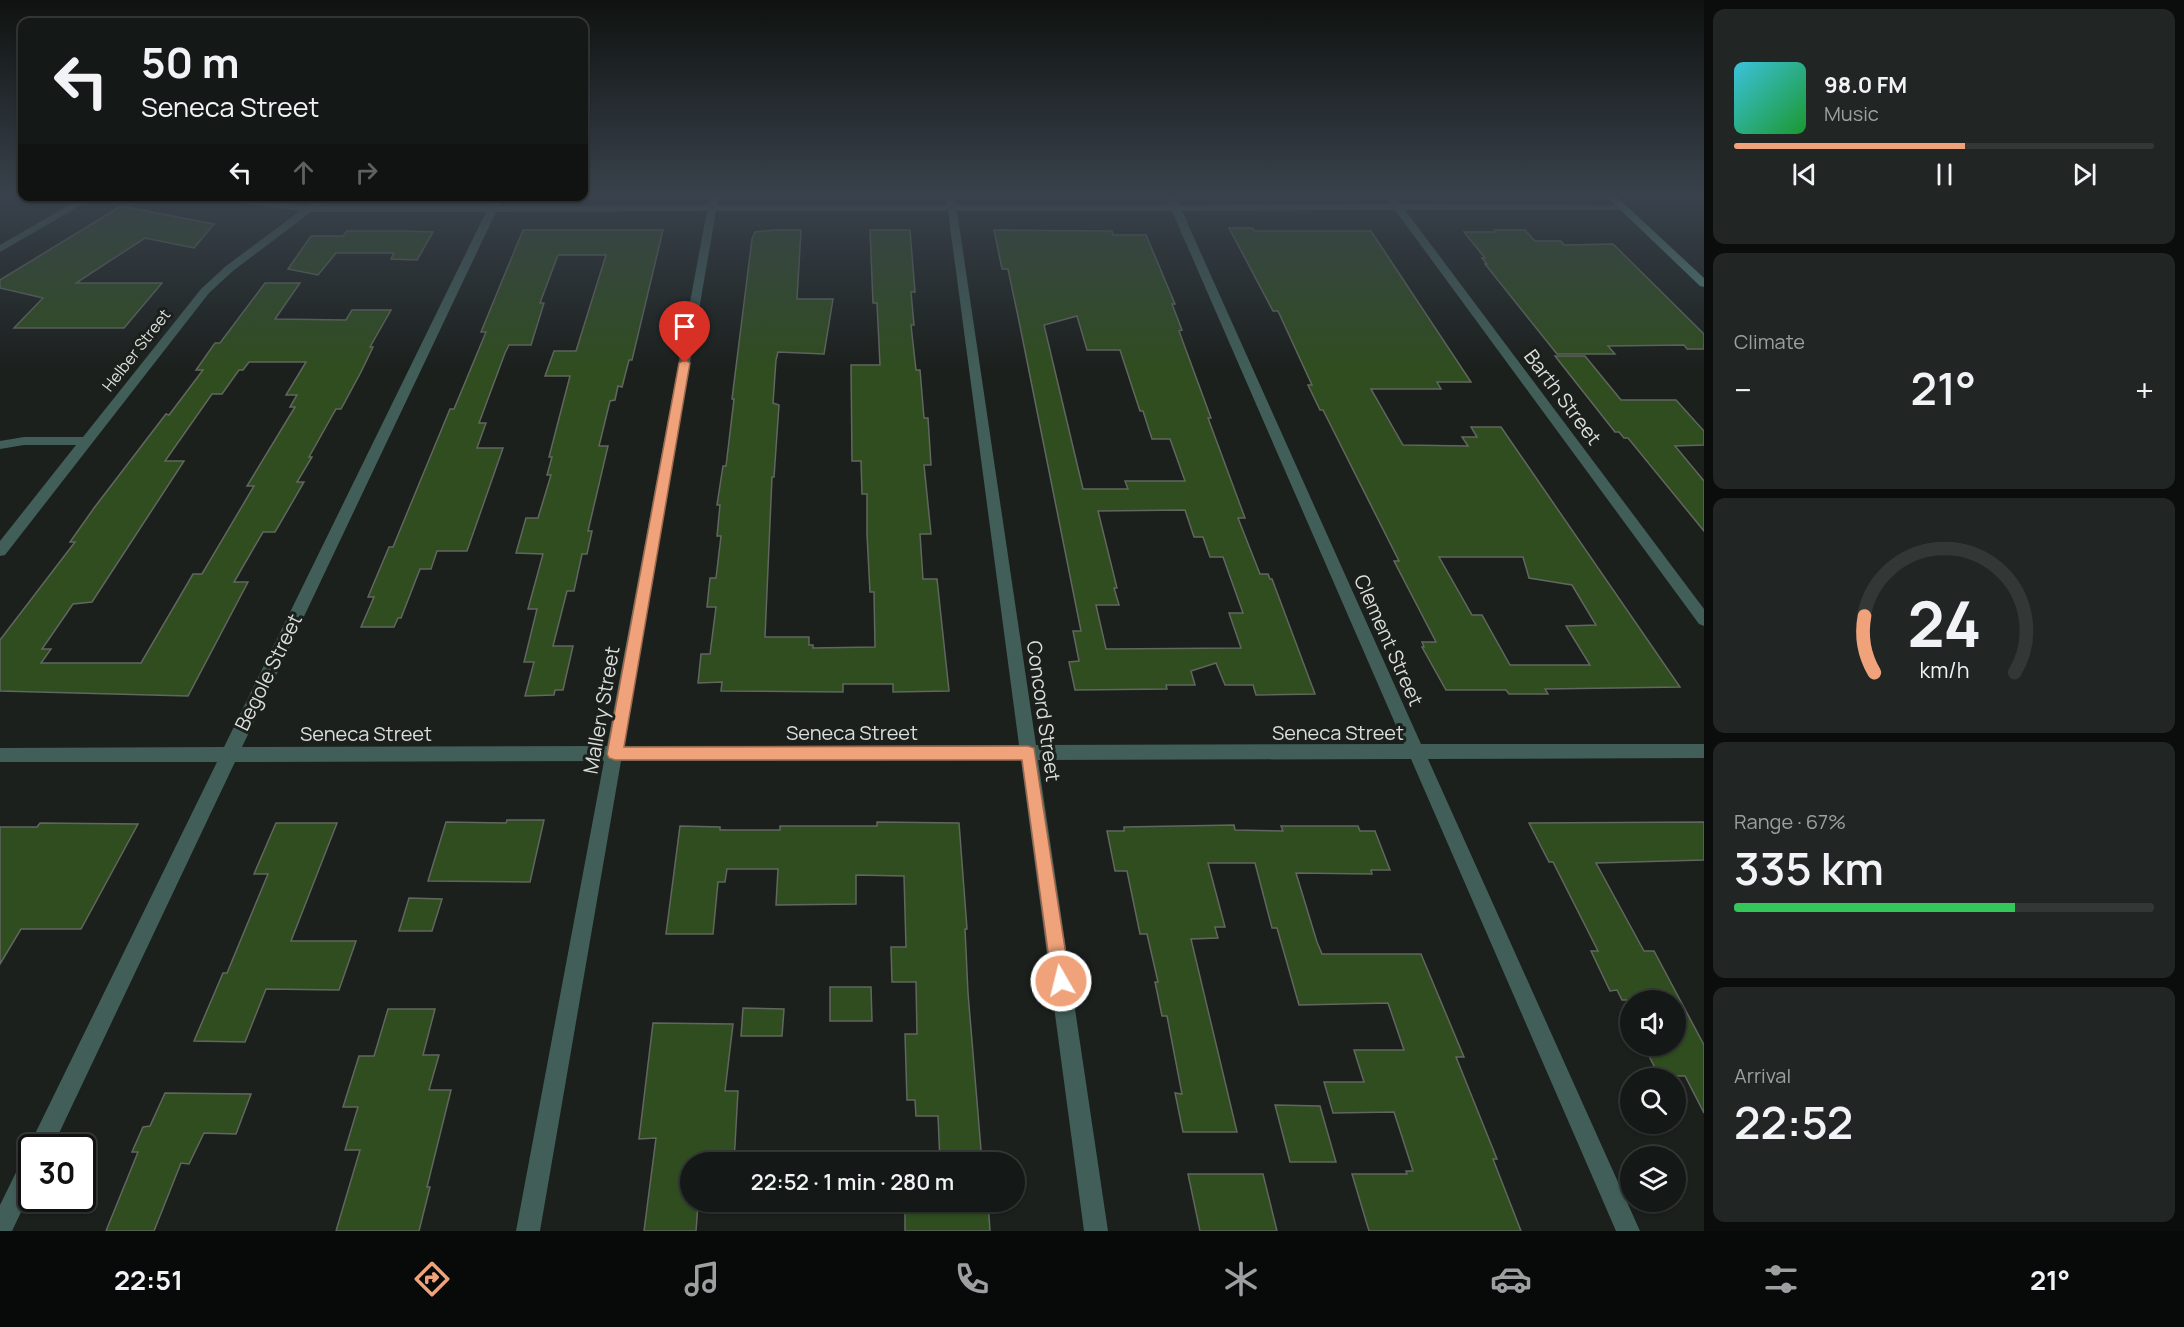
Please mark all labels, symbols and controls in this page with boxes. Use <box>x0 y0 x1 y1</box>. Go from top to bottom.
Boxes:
text: 50 m <box>141 33 239 91</box>
icon: left <box>42 42 120 120</box>
text: 98.0 FM <box>1824 70 1907 100</box>
text: Seneca Street <box>141 88 319 125</box>
text: Music <box>1824 100 1879 127</box>
icon: left <box>224 156 257 189</box>
icon: ahead <box>287 156 320 189</box>
icon: right <box>350 156 383 189</box>
icon: previous <box>1788 158 1821 191</box>
icon: pause <box>1928 158 1961 191</box>
icon: next <box>2068 158 2101 191</box>
pin <box>659 301 710 363</box>
street label: Helber Street <box>97 304 175 396</box>
icon: arrive <box>668 310 701 343</box>
text: Climate <box>1734 328 1805 355</box>
street label: Barth Street <box>1518 344 1608 450</box>
text: 21° <box>1911 357 1976 419</box>
text: − <box>1734 367 1752 412</box>
text: + <box>2135 367 2154 412</box>
street label: Clement Street <box>1348 570 1430 710</box>
text: 24 <box>1907 580 1981 666</box>
street label: Begole Street <box>228 609 308 735</box>
street label: Concord Street <box>1021 639 1067 783</box>
street label: Mallery Street <box>576 644 626 776</box>
text: km/h <box>1919 655 1969 684</box>
street label: Seneca Street <box>786 719 918 746</box>
street label: Seneca Street <box>1272 719 1404 746</box>
street label: Seneca Street <box>300 720 432 747</box>
text: Range · 67% <box>1734 808 1846 835</box>
text: 335 km <box>1734 837 1884 899</box>
position arrow <box>1029 949 1093 1013</box>
map controls <box>1620 990 1686 1212</box>
button: sound <box>1620 990 1686 1056</box>
text: Arrival <box>1734 1062 1791 1089</box>
button: search <box>1620 1068 1686 1134</box>
text: 22:52 <box>1734 1091 1853 1153</box>
speed limit sign: 30 <box>18 1134 96 1212</box>
button: layers <box>1620 1146 1686 1212</box>
text: 22:52 · 1 min · 280 m <box>751 1167 954 1197</box>
icon: directions <box>411 1258 453 1300</box>
icon: music <box>681 1258 723 1300</box>
icon: phone <box>951 1258 993 1300</box>
icon: climate <box>1220 1258 1262 1300</box>
icon: car <box>1490 1258 1532 1300</box>
icon: filters <box>1760 1258 1802 1300</box>
text: 22:51 <box>114 1261 183 1298</box>
text: 21° <box>2030 1261 2070 1298</box>

